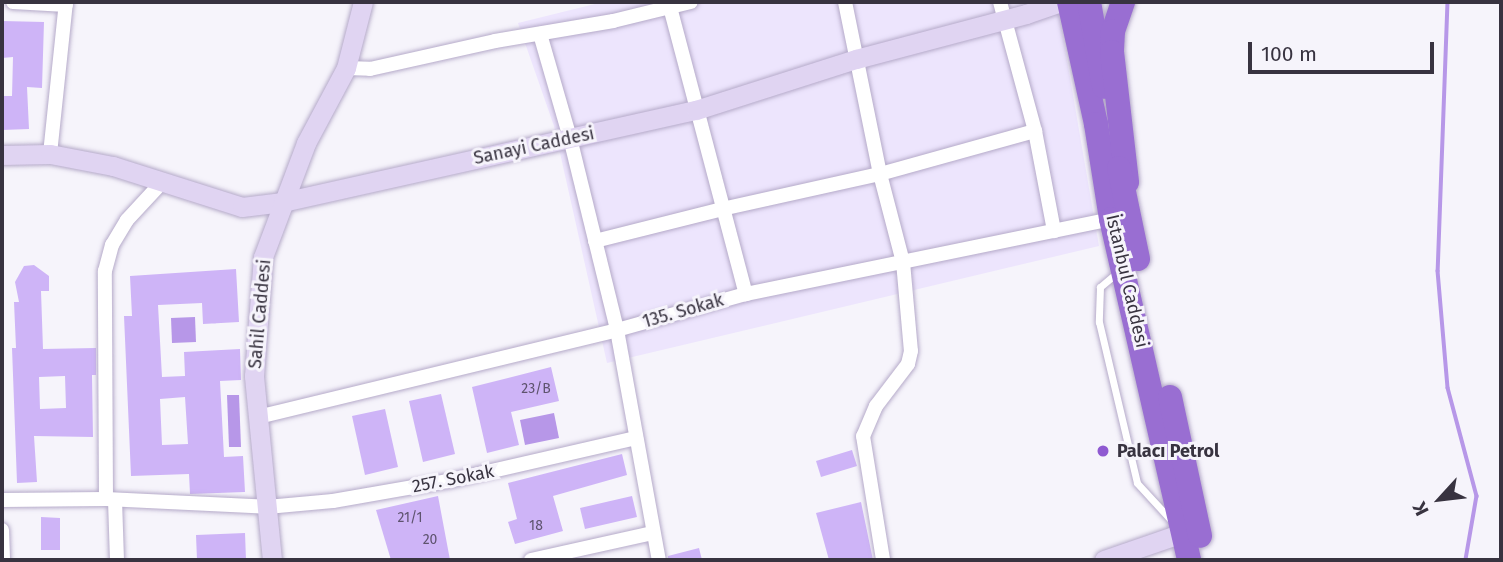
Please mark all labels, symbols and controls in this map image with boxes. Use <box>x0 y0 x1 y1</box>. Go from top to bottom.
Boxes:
scale bar <box>1251 28 1436 72</box>
text: 100 m <box>1261 41 1317 67</box>
street label: Sanayi Caddesi <box>472 123 596 169</box>
street label: İstanbul Caddesi <box>1101 212 1153 350</box>
street label: Sahil Caddesi <box>244 258 276 370</box>
street label: 135. Sokak <box>640 289 726 333</box>
house number: 23/B <box>521 381 551 397</box>
place label: Palacı Petrol <box>1117 440 1219 462</box>
marker: Palacı Petrol <box>1095 443 1111 459</box>
street label: 257. Sokak <box>410 460 496 498</box>
north arrow <box>1405 464 1475 534</box>
text: K <box>1408 498 1434 519</box>
house number: 21/1 <box>397 510 423 526</box>
house number: 18 <box>529 518 543 534</box>
house number: 20 <box>423 532 437 548</box>

